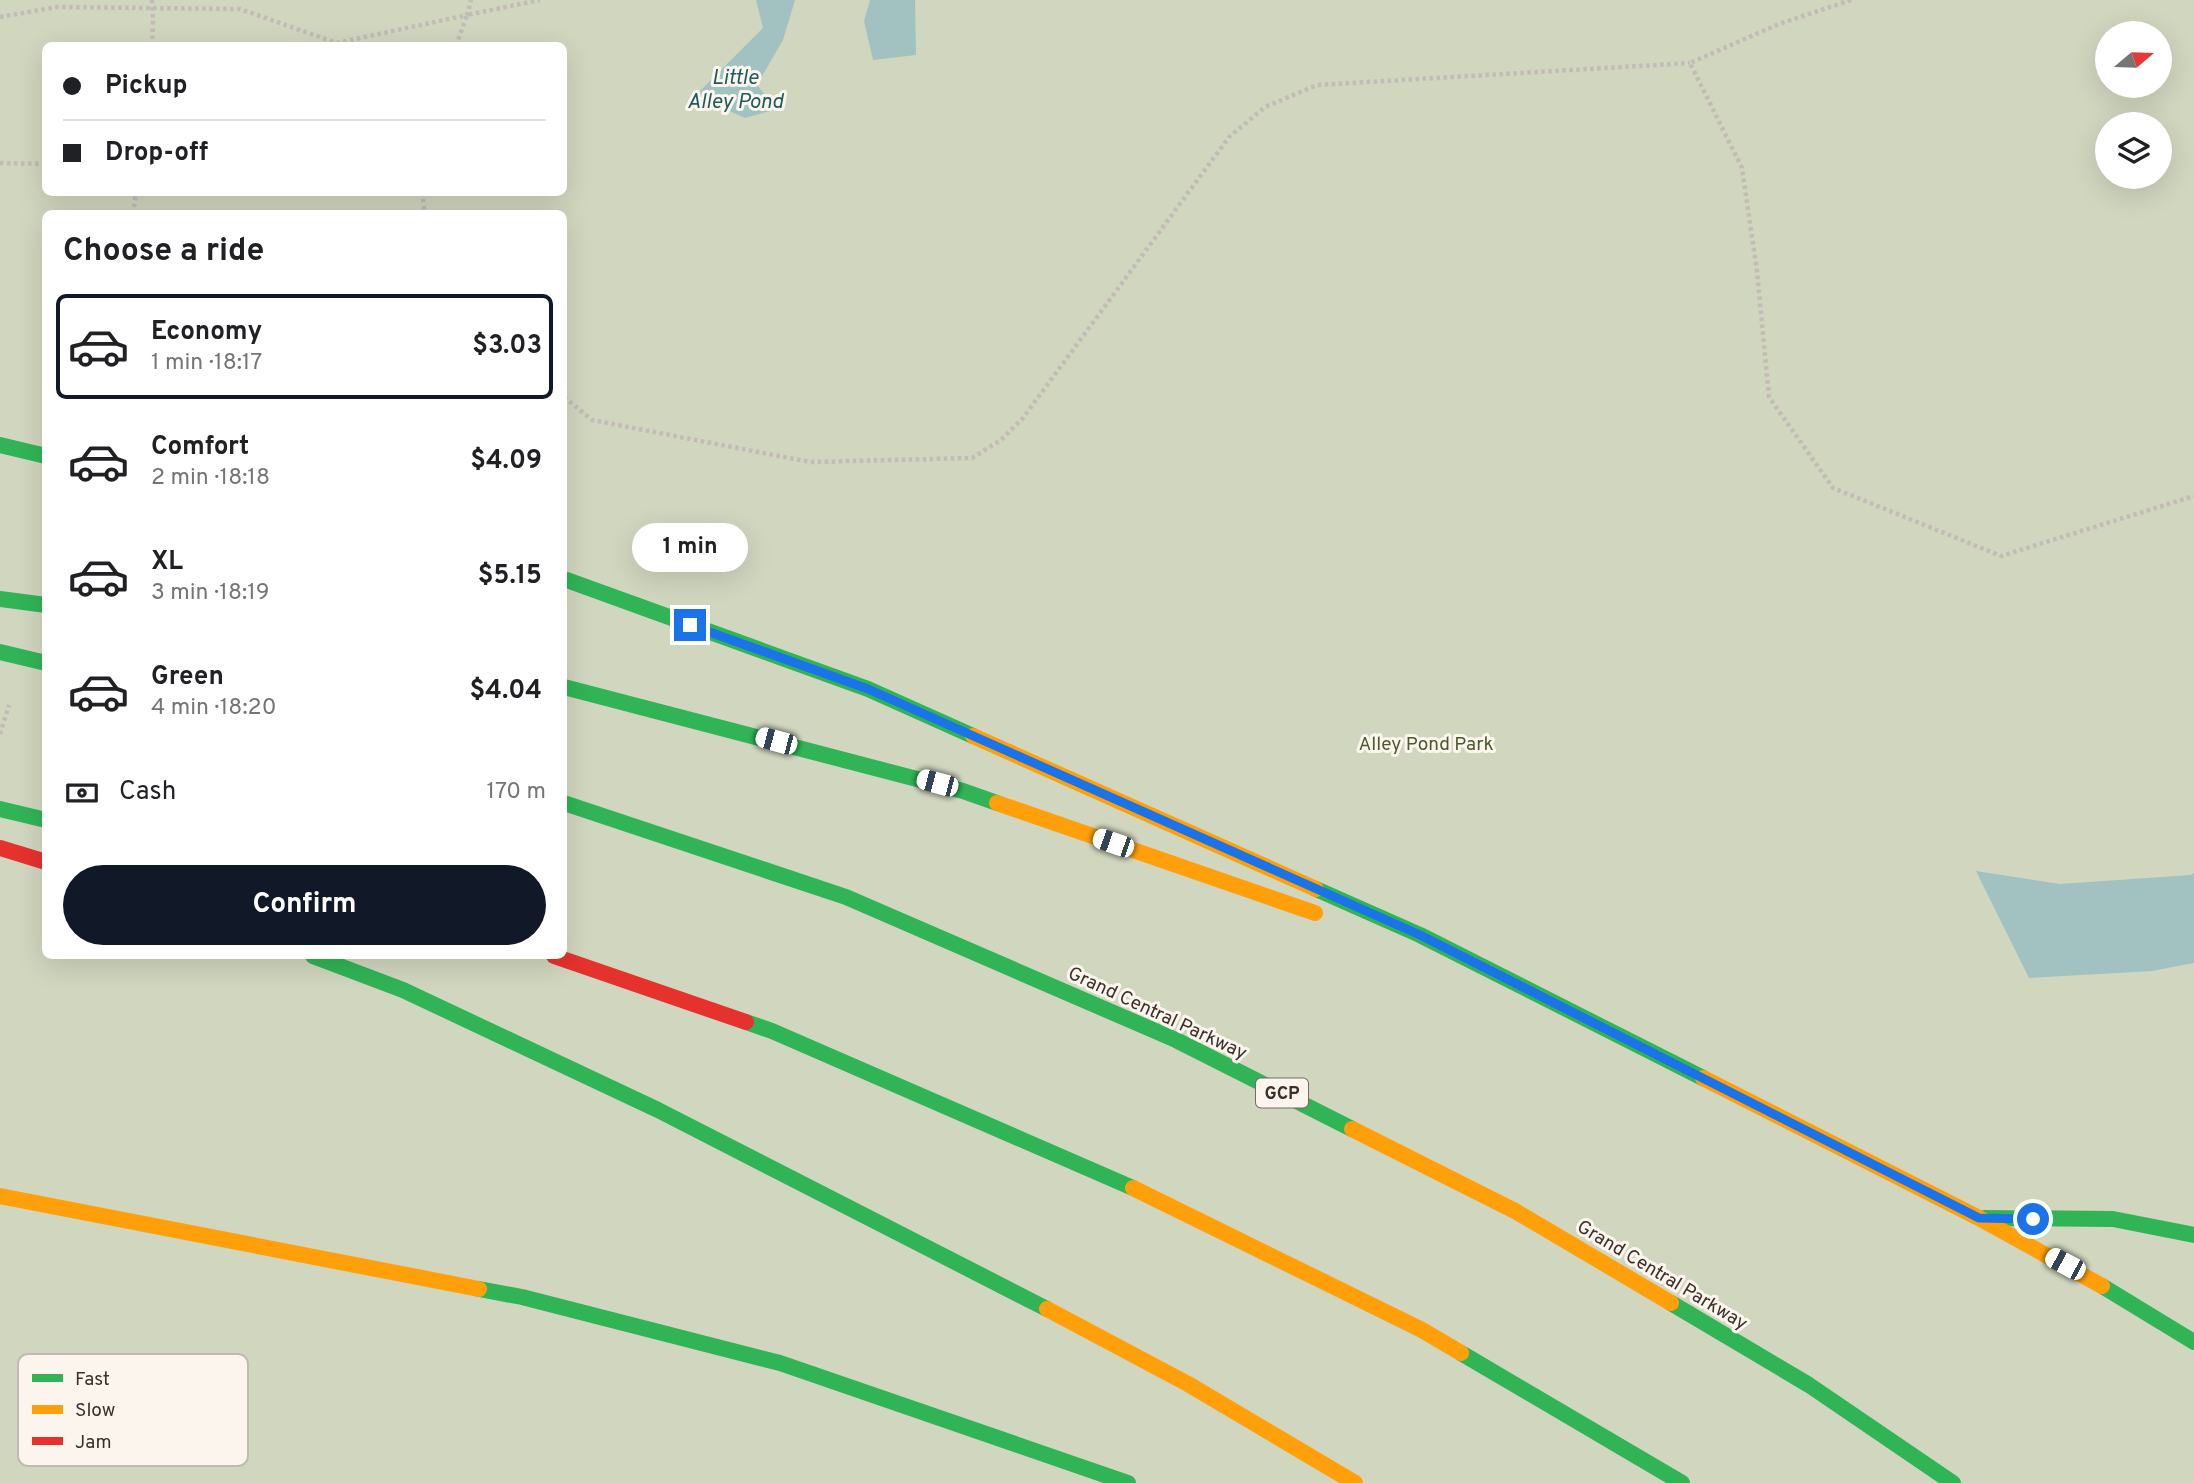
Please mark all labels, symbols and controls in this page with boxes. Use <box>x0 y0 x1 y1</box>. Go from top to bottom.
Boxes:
north arrow <box>2095 21 2172 98</box>
map controls <box>2095 21 2172 189</box>
water label: Little Alley Pond <box>687 65 785 116</box>
text: Pickup <box>105 70 188 103</box>
button: layers <box>2095 112 2172 189</box>
text: Drop-off <box>105 137 208 170</box>
text: Choose a ride <box>63 232 264 272</box>
icon: car <box>67 315 130 378</box>
text: Economy <box>151 316 262 349</box>
text: $3.03 <box>472 330 542 363</box>
text: 1 min · 18:17 <box>151 349 262 378</box>
icon: car <box>67 430 130 493</box>
text: Comfort <box>151 431 249 464</box>
text: $4.09 <box>470 445 542 478</box>
text: 2 min · 18:18 <box>151 464 270 493</box>
callout: 1 min <box>632 524 748 572</box>
text: 1 min <box>662 533 718 562</box>
icon: car <box>67 545 130 608</box>
text: XL <box>151 546 183 579</box>
text: $5.15 <box>478 560 542 593</box>
text: 3 min · 18:19 <box>151 579 269 608</box>
route end <box>674 609 706 641</box>
icon: car <box>67 660 130 723</box>
text: Green <box>151 661 224 694</box>
text: $4.04 <box>470 675 542 708</box>
text: 4 min · 18:20 <box>151 694 276 723</box>
car <box>753 725 800 757</box>
park label: Alley Pond Park <box>1358 733 1494 757</box>
car <box>914 767 961 799</box>
icon: cash <box>63 774 101 812</box>
text: Cash <box>119 776 176 809</box>
text: 170 m <box>487 778 546 807</box>
car <box>1090 826 1137 860</box>
button: Confirm <box>63 865 546 945</box>
street label: Grand Central Parkway <box>1064 962 1251 1066</box>
road number: GCP <box>1256 1078 1308 1108</box>
route start <box>2017 1203 2049 1235</box>
street label: Grand Central Parkway <box>1572 1215 1752 1336</box>
car <box>2042 1245 2089 1283</box>
legend <box>18 1354 248 1466</box>
text: Fast <box>75 1368 110 1392</box>
text: Slow <box>75 1399 115 1423</box>
text: Jam <box>75 1431 112 1455</box>

